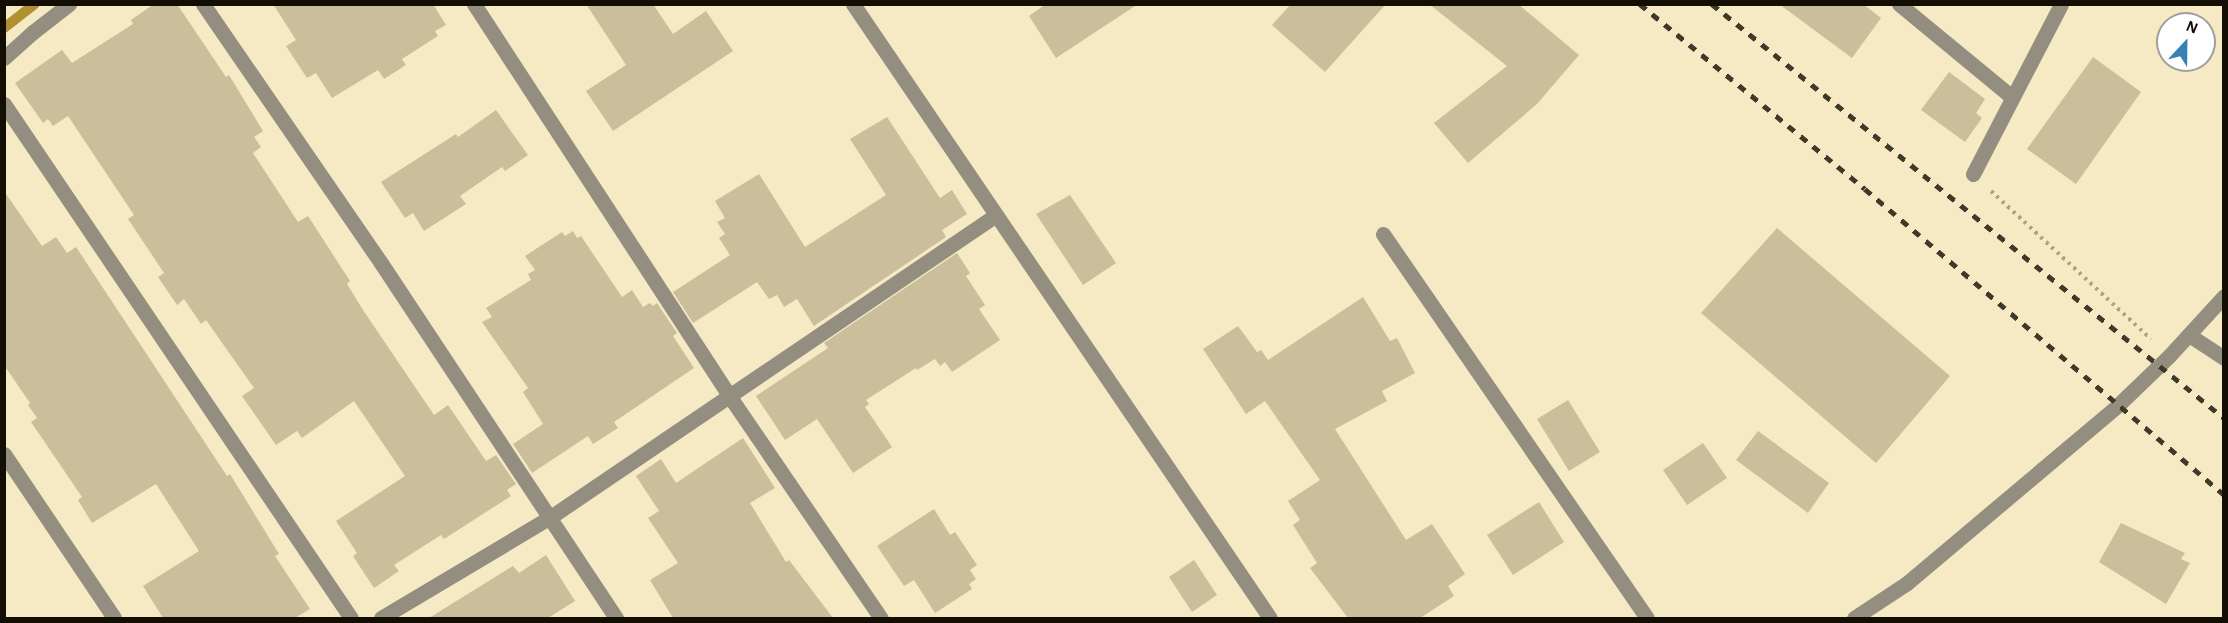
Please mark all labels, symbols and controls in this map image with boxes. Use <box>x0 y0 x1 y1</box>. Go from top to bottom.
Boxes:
north arrow <box>2156 12 2216 72</box>
text: N <box>2184 18 2200 37</box>

